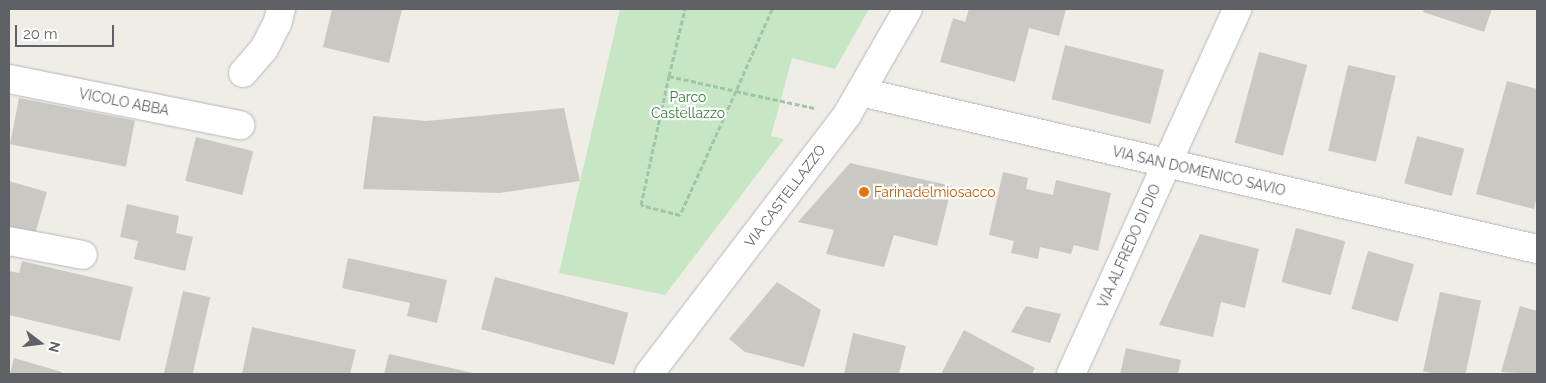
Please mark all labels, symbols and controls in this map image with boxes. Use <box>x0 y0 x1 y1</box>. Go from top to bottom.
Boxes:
scale bar <box>18 15 116 47</box>
text: 20 m <box>23 25 58 43</box>
street label: VICOLO ABBA <box>77 85 171 119</box>
park label: Parco Castellazzo <box>651 89 725 121</box>
street label: VIA CASTELLAZZO <box>741 141 829 251</box>
street label: VIA SAN DOMENICO SAVIO <box>1110 143 1288 199</box>
street label: VIA ALFREDO DI DIO <box>1094 181 1164 311</box>
place label: Farinadelmiosacco <box>874 184 996 200</box>
marker: Farinadelmiosacco <box>858 186 870 198</box>
north arrow <box>15 318 65 368</box>
text: N <box>45 340 64 354</box>

